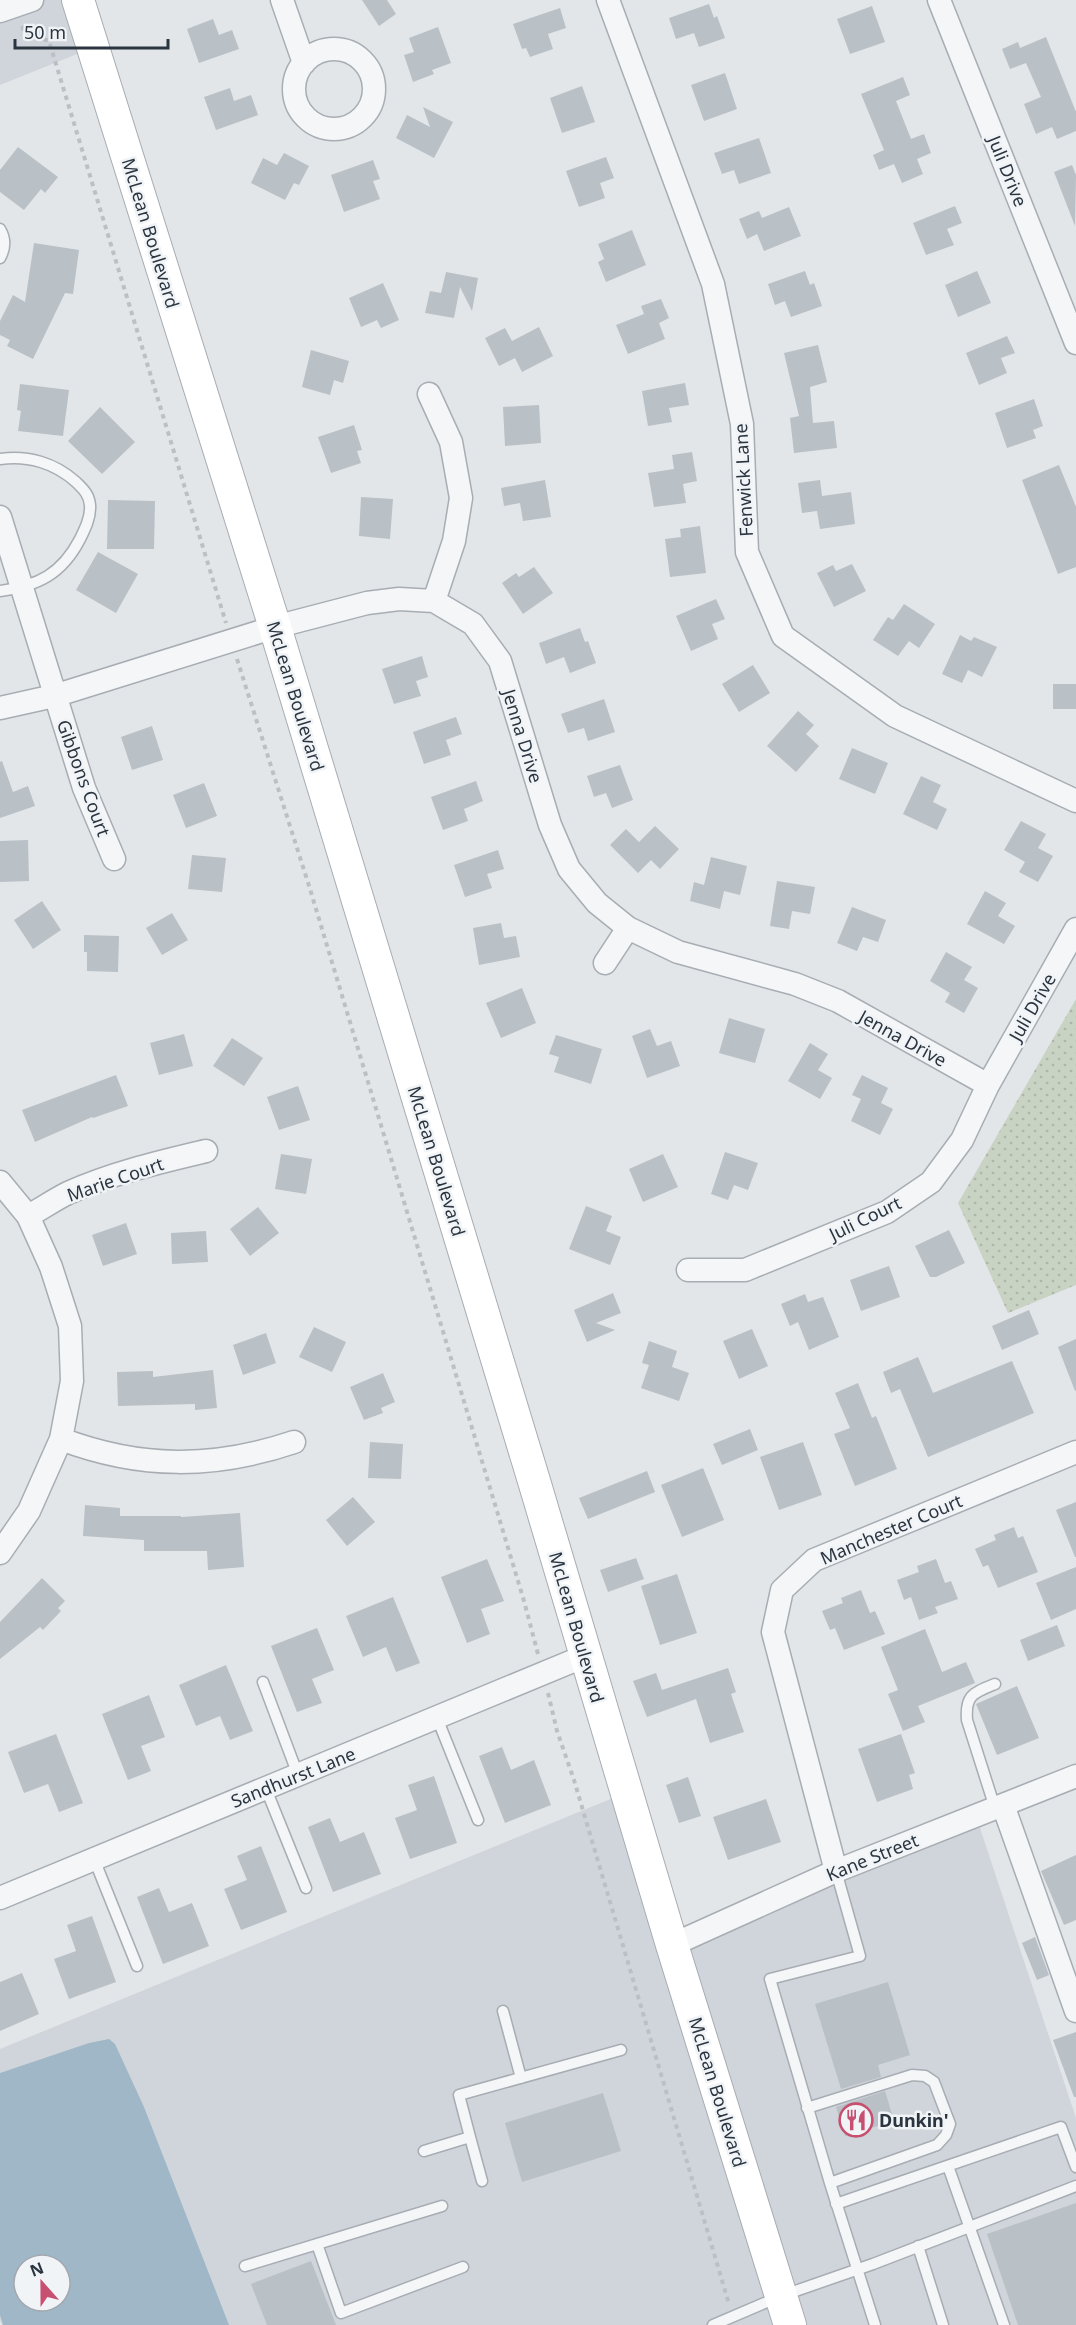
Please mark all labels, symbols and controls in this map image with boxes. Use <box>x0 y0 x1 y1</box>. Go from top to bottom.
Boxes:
scale bar <box>15 12 168 50</box>
text: 50 m <box>24 20 66 44</box>
street label: Juli Drive <box>982 130 1033 210</box>
street label: McLean Boulevard <box>117 155 185 311</box>
street label: Fenwick Lane <box>728 423 758 537</box>
street label: McLean Boulevard <box>262 618 330 774</box>
street label: Jenna Drive <box>497 684 549 786</box>
street label: Gibbons Court <box>52 716 116 840</box>
street label: Juli Drive <box>1002 969 1061 1047</box>
street label: Jenna Drive <box>853 1003 951 1072</box>
street label: McLean Boulevard <box>403 1083 471 1239</box>
street label: Marie Court <box>64 1151 167 1207</box>
street label: Juli Court <box>823 1190 905 1247</box>
street label: Manchester Court <box>816 1488 966 1570</box>
street label: McLean Boulevard <box>544 1549 610 1705</box>
street label: Sandhurst Lane <box>227 1741 359 1813</box>
street label: Kane Street <box>822 1827 922 1886</box>
street label: McLean Boulevard <box>684 2014 752 2170</box>
restaurant icon: Dunkin' <box>838 2102 874 2138</box>
place label: Dunkin' <box>879 2108 948 2132</box>
north arrow <box>12 2253 72 2313</box>
text: N <box>27 2256 47 2282</box>

